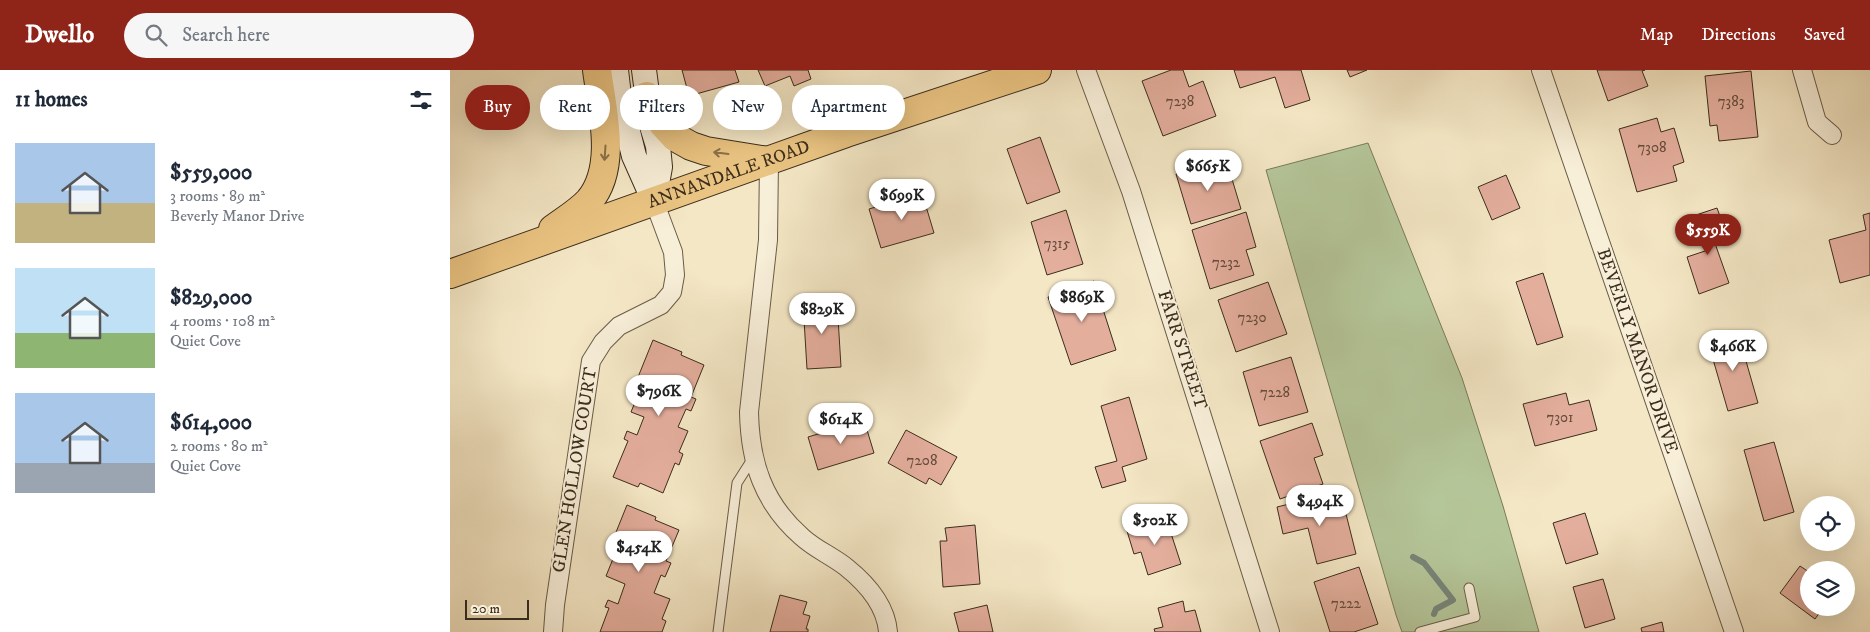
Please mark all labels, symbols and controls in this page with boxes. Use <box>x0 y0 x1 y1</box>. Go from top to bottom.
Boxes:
search box <box>124 13 474 58</box>
text: Dwello <box>25 20 94 50</box>
icon: search <box>142 21 170 49</box>
text: Search here <box>182 24 270 47</box>
text: Map <box>1640 24 1673 46</box>
text: Directions <box>1701 24 1776 46</box>
text: Saved <box>1804 24 1845 46</box>
chip: Buy <box>465 85 530 130</box>
chip: Rent <box>540 85 610 130</box>
chip: Filters <box>620 85 703 130</box>
chip: New <box>713 85 782 130</box>
chip: Apartment <box>792 85 905 130</box>
icon: filters <box>407 86 435 114</box>
text: 11 homes <box>15 87 88 113</box>
house number: 7238 <box>1166 92 1194 111</box>
house number: 7383 <box>1718 92 1744 111</box>
street label: ANNANDALE ROAD <box>645 136 813 214</box>
house number: 7308 <box>1637 138 1667 157</box>
one-way arrow <box>601 145 610 161</box>
one-way arrow <box>713 148 729 158</box>
pin: $665K <box>1173 150 1243 192</box>
text: $665K <box>1186 156 1230 176</box>
text: $559,000 <box>170 160 252 186</box>
icon: home <box>55 163 115 223</box>
pin: $699K <box>867 178 937 221</box>
text: $699K <box>880 185 924 205</box>
text: 3 rooms · 89 m² <box>170 186 265 206</box>
text: Beverly Manor Drive <box>170 206 304 226</box>
pin: $559K <box>1673 214 1743 256</box>
text: $559K <box>1686 220 1730 240</box>
house number: 7315 <box>1044 234 1071 253</box>
street label: BEVERLY MANOR DRIVE <box>1592 245 1683 457</box>
house number: 7232 <box>1212 253 1241 272</box>
pin: $869K <box>1047 280 1117 323</box>
text: $829,000 <box>170 285 252 311</box>
text: $869K <box>1060 287 1104 307</box>
icon: home <box>55 288 115 348</box>
street label: FARR STREET <box>1152 288 1212 413</box>
pin: $829K <box>787 292 857 335</box>
text: $829K <box>800 299 844 319</box>
house number: 7230 <box>1238 308 1266 327</box>
text: 4 rooms · 108 m² <box>170 311 275 331</box>
pin: $466K <box>1698 330 1768 372</box>
text: Quiet Cove <box>170 331 241 351</box>
text: $466K <box>1710 336 1756 356</box>
street label: GLEN HOLLOW COURT <box>548 366 602 574</box>
pin: $796K <box>624 374 694 417</box>
text: $796K <box>637 381 681 401</box>
house number: 7228 <box>1260 383 1290 402</box>
pin: $614K <box>806 402 876 445</box>
house number: 7301 <box>1546 408 1574 427</box>
text: $614K <box>819 409 863 429</box>
text: $614,000 <box>170 410 252 436</box>
icon: home <box>55 413 115 473</box>
text: 2 rooms · 80 m² <box>170 436 268 456</box>
house number: 7208 <box>907 451 937 470</box>
text: Quiet Cove <box>170 456 241 476</box>
pin: $494K <box>1285 484 1355 527</box>
text: $494K <box>1297 491 1343 511</box>
map controls <box>1800 496 1855 616</box>
button: locate <box>1800 496 1855 551</box>
pin: $502K <box>1120 504 1190 546</box>
text: $502K <box>1133 510 1177 530</box>
pin: $454K <box>604 530 674 573</box>
text: $454K <box>616 537 662 557</box>
button: layers <box>1800 561 1855 616</box>
house number: 7222 <box>1331 594 1362 613</box>
scale bar <box>465 597 529 620</box>
text: 20 m <box>472 600 500 618</box>

